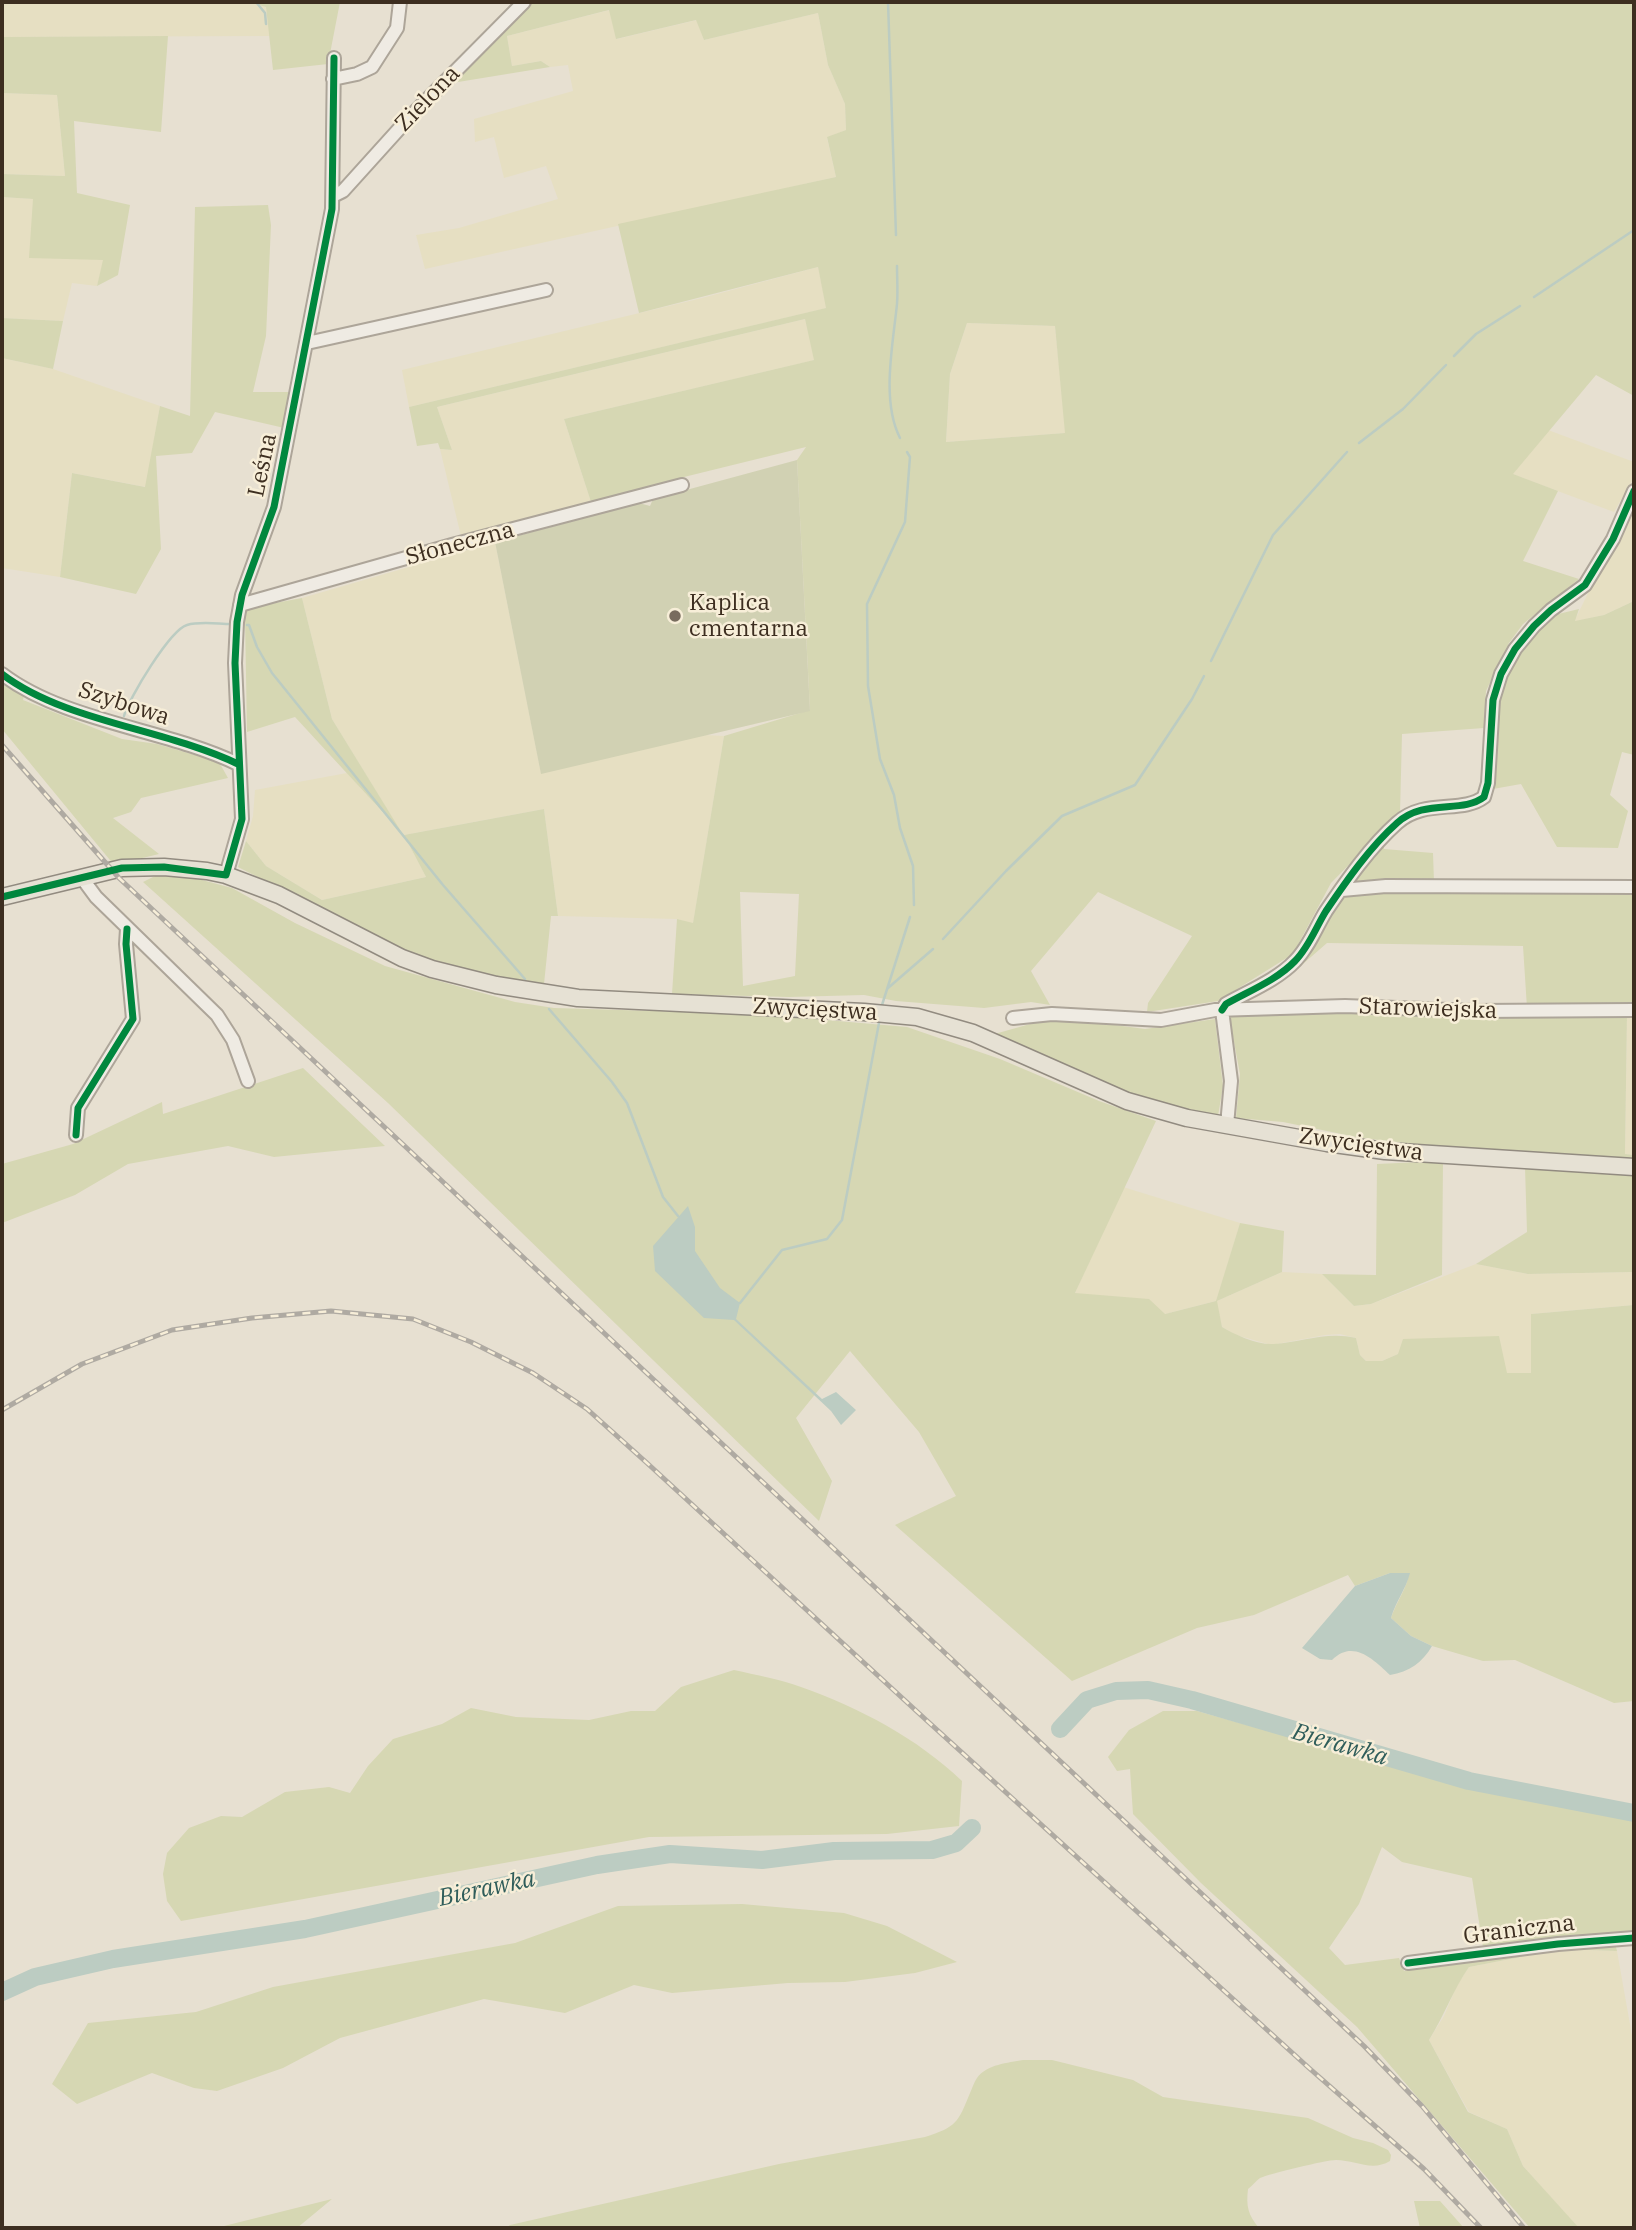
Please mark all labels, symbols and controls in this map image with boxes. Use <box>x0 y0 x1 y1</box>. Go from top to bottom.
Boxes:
street label: Zielona <box>390 60 466 138</box>
street label: Leśna <box>243 431 283 499</box>
street label: Słoneczna <box>403 516 517 572</box>
place label: Kaplica cmentarna <box>689 589 808 643</box>
marker: Kaplica cmentarna <box>667 608 683 624</box>
street label: Szybowa <box>75 676 173 732</box>
street label: Zwycięstwa <box>752 993 878 1027</box>
street label: Starowiejska <box>1358 993 1498 1025</box>
street label: Zwycięstwa <box>1297 1123 1425 1167</box>
water label: Bierawka <box>1289 1718 1391 1772</box>
water label: Bierawka <box>436 1865 538 1913</box>
street label: Graniczna <box>1462 1909 1576 1951</box>

